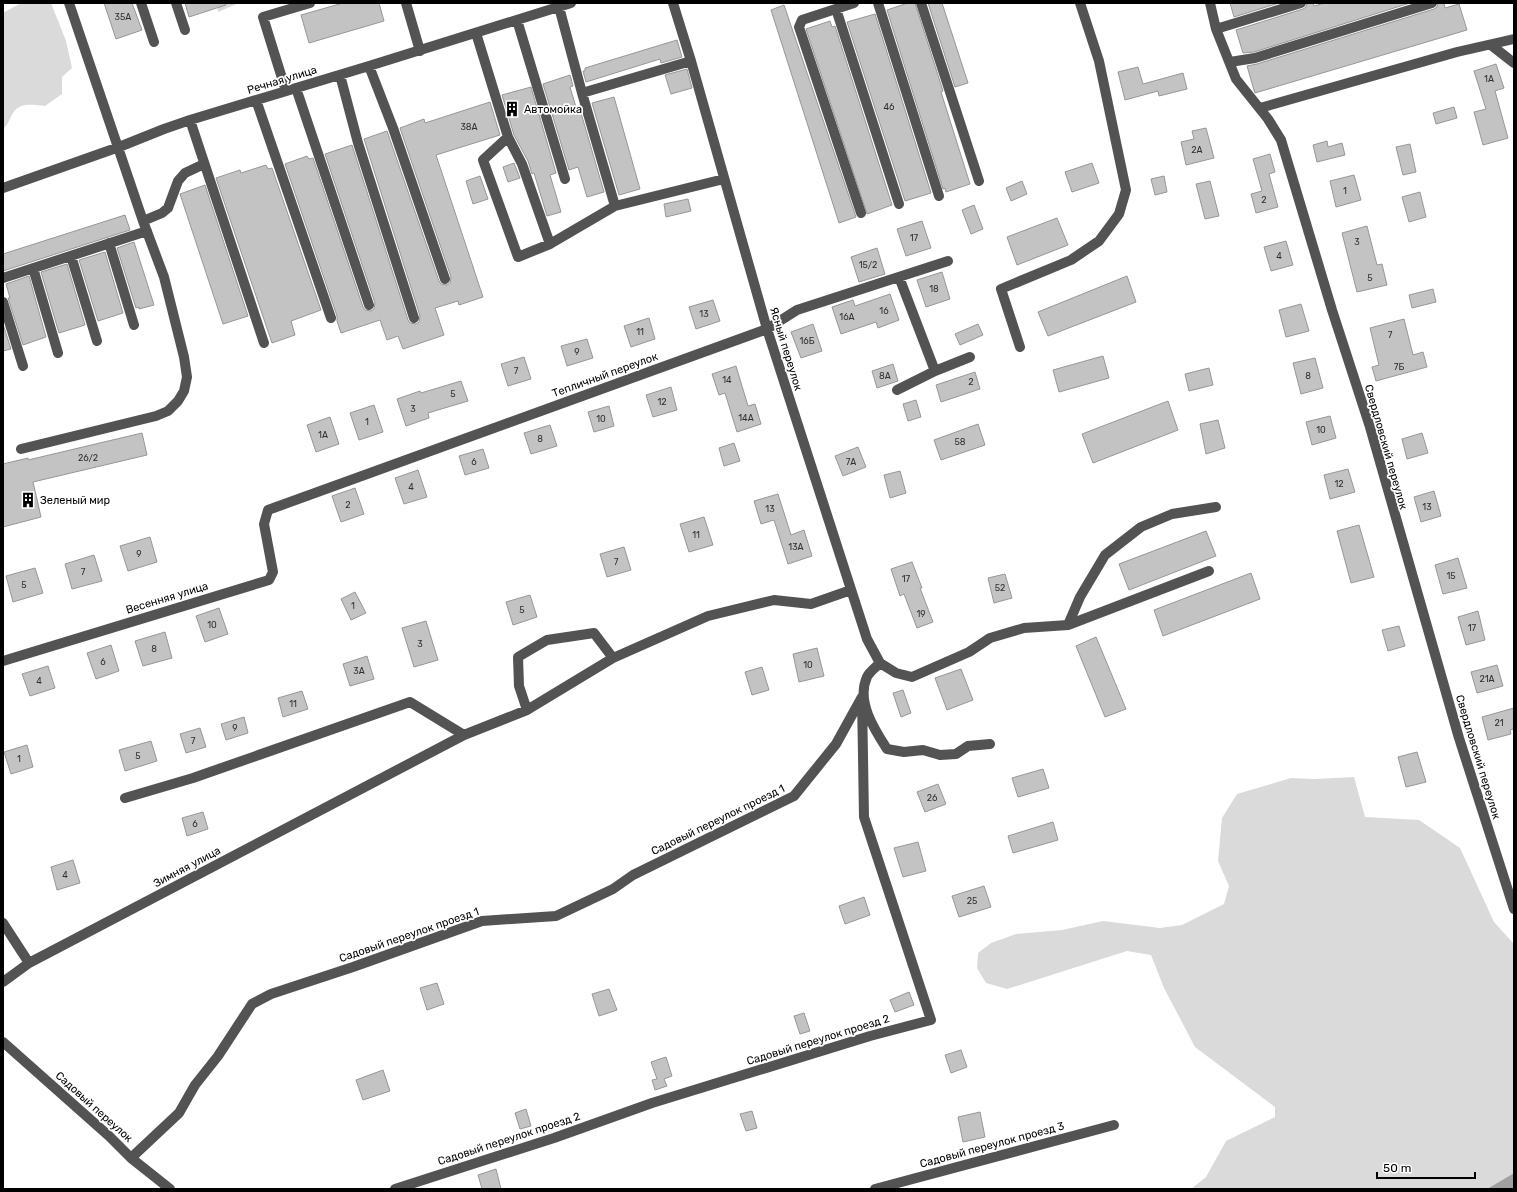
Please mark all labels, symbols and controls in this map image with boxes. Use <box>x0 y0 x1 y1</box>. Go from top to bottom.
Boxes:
house number: 35А <box>115 12 131 22</box>
street label: Речная улица <box>245 63 319 97</box>
house number: 1А <box>1484 74 1494 84</box>
building icon: Автомойка <box>503 100 521 118</box>
house number: 46 <box>883 102 895 112</box>
place label: Автомойка <box>524 103 582 116</box>
house number: 38А <box>460 122 478 132</box>
house number: 2А <box>1191 145 1203 155</box>
house number: 1 <box>1343 186 1347 196</box>
house number: 2 <box>1261 195 1267 205</box>
house number: 17 <box>910 233 919 243</box>
house number: 3 <box>1354 237 1360 247</box>
house number: 4 <box>1276 251 1282 261</box>
house number: 15/2 <box>859 260 877 270</box>
house number: 5 <box>1367 273 1373 283</box>
house number: 18 <box>929 284 939 294</box>
street label: Ясный переулок <box>767 306 805 392</box>
house number: 16 <box>879 306 889 316</box>
house number: 13 <box>699 309 709 319</box>
house number: 16А <box>839 312 855 322</box>
house number: 11 <box>636 327 644 337</box>
house number: 7 <box>1388 330 1393 340</box>
house number: 16Б <box>799 336 815 346</box>
house number: 9 <box>574 347 580 357</box>
street label: Тепличный переулок <box>550 350 660 400</box>
house number: 7Б <box>1394 362 1404 372</box>
house number: 7 <box>514 366 519 376</box>
house number: 8А <box>879 371 891 381</box>
house number: 8 <box>1305 371 1311 381</box>
house number: 14 <box>722 375 732 385</box>
house number: 2 <box>968 377 974 387</box>
street label: Свердловский переулок <box>1362 383 1410 511</box>
house number: 5 <box>450 389 456 399</box>
house number: 12 <box>657 397 667 407</box>
house number: 3 <box>410 404 416 414</box>
house number: 14А <box>738 413 754 423</box>
house number: 10 <box>596 414 606 424</box>
house number: 1 <box>365 417 369 427</box>
house number: 10 <box>1316 425 1326 435</box>
house number: 1А <box>318 430 328 440</box>
house number: 8 <box>537 434 543 444</box>
house number: 58 <box>954 437 966 447</box>
house number: 26/2 <box>78 453 98 463</box>
house number: 6 <box>471 457 477 467</box>
house number: 7А <box>846 457 856 467</box>
house number: 12 <box>1334 479 1344 489</box>
house number: 4 <box>408 482 414 492</box>
building icon: Зеленый мир <box>19 491 37 509</box>
place label: Зеленый мир <box>40 494 110 507</box>
house number: 2 <box>345 500 351 510</box>
house number: 13 <box>1422 502 1432 512</box>
house number: 13 <box>765 504 775 514</box>
house number: 11 <box>692 530 700 540</box>
house number: 13А <box>788 542 804 552</box>
house number: 9 <box>136 549 142 559</box>
house number: 7 <box>614 557 619 567</box>
house number: 7 <box>81 567 86 577</box>
house number: 15 <box>1446 571 1456 581</box>
house number: 17 <box>902 574 911 584</box>
street label: Весенняя улица <box>124 579 210 617</box>
house number: 5 <box>21 580 27 590</box>
house number: 52 <box>995 583 1005 593</box>
house number: 1 <box>351 601 355 611</box>
house number: 5 <box>519 605 525 615</box>
house number: 19 <box>916 609 926 619</box>
house number: 10 <box>207 620 217 630</box>
house number: 17 <box>1468 623 1477 633</box>
house number: 3 <box>417 639 423 649</box>
house number: 8 <box>151 644 157 654</box>
house number: 6 <box>100 657 106 667</box>
house number: 10 <box>803 660 813 670</box>
house number: 3А <box>353 666 365 676</box>
house number: 21А <box>1479 674 1495 684</box>
house number: 4 <box>36 676 42 686</box>
street label: Свердловский переулок <box>1453 693 1503 821</box>
house number: 11 <box>289 699 297 709</box>
house number: 21 <box>1494 718 1504 728</box>
house number: 9 <box>232 723 238 733</box>
house number: 7 <box>191 736 196 746</box>
house number: 5 <box>135 751 141 761</box>
house number: 1 <box>17 754 21 764</box>
street label: Садовый переулок проезд 1 <box>649 782 787 858</box>
house number: 26 <box>927 793 938 803</box>
house number: 6 <box>192 819 198 829</box>
street label: Зимняя улица <box>151 844 223 890</box>
house number: 4 <box>62 870 68 880</box>
house number: 25 <box>967 896 977 906</box>
street label: Садовый переулок проезд 1 <box>337 905 481 965</box>
street label: Садовый переулок проезд 2 <box>745 1012 891 1068</box>
street label: Садовый переулок <box>53 1069 135 1145</box>
street label: Садовый переулок проезд 2 <box>436 1110 582 1168</box>
street label: Садовый переулок проезд 3 <box>918 1119 1066 1171</box>
scale bar <box>1377 1154 1475 1180</box>
text: 50 m <box>1383 1161 1411 1175</box>

